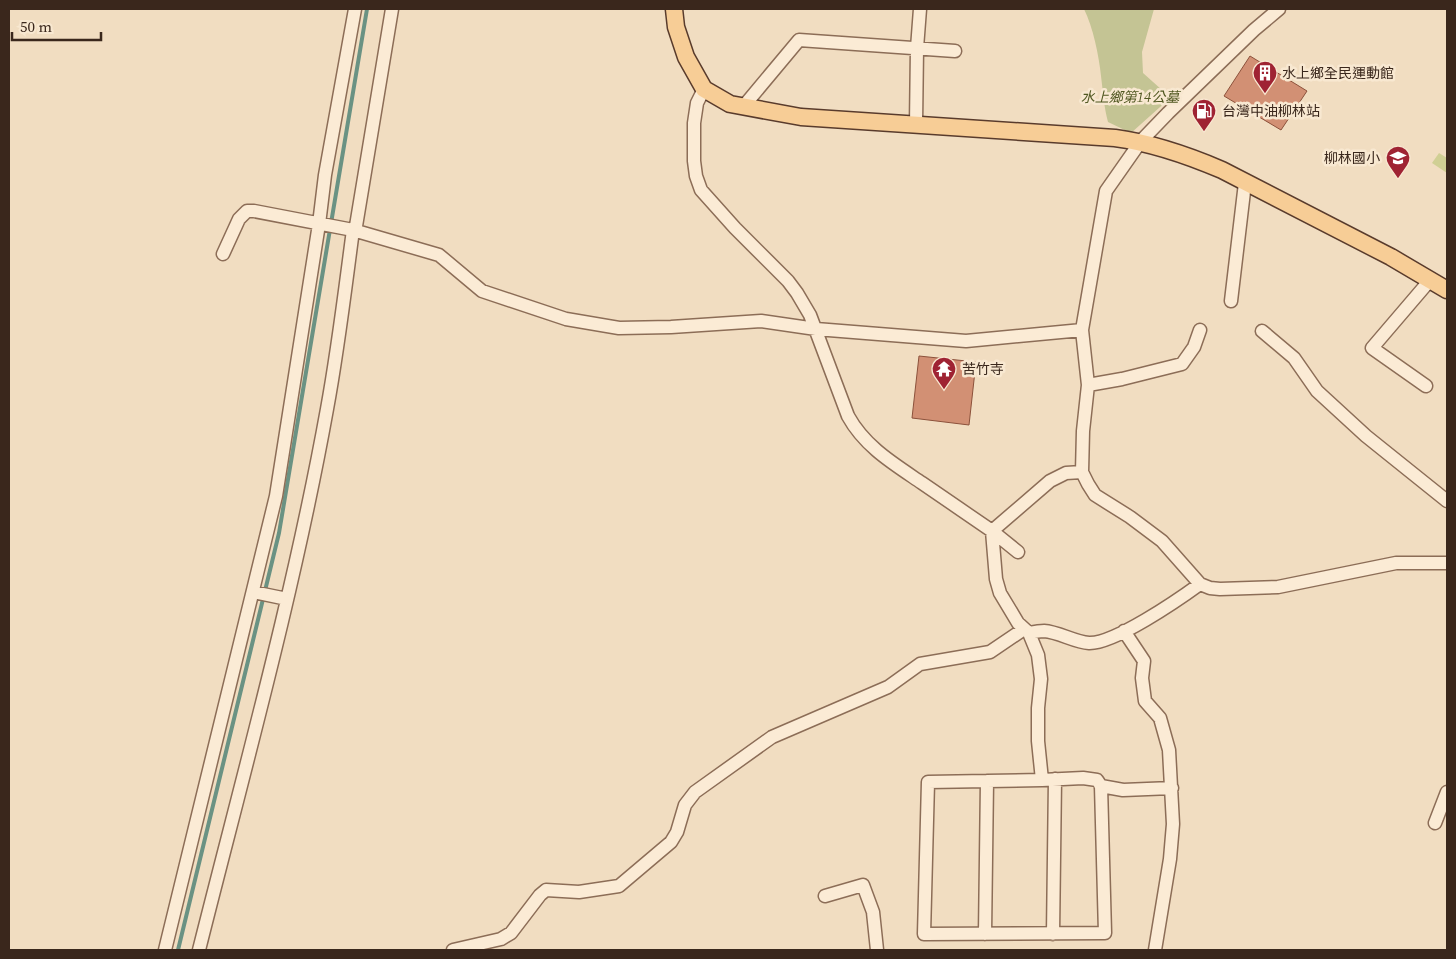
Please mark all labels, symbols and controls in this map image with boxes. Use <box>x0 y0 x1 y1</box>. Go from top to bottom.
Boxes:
scale bar <box>12 10 101 42</box>
text: 50 m <box>20 16 52 37</box>
building icon: 水上鄉全民運動館 <box>1252 60 1278 94</box>
place label: 水上鄉全民運動館 <box>1282 63 1394 83</box>
park label: 水上鄉第14公墓 <box>1081 87 1181 107</box>
fuel station icon: 台灣中油柳林站 <box>1191 98 1217 132</box>
place label: 台灣中油柳林站 <box>1222 101 1320 121</box>
school or university icon: 柳林國小 <box>1385 145 1411 179</box>
place label: 柳林國小 <box>1324 148 1380 168</box>
temple icon: 苦竹寺 <box>931 356 957 390</box>
place label: 苦竹寺 <box>962 359 1004 379</box>

